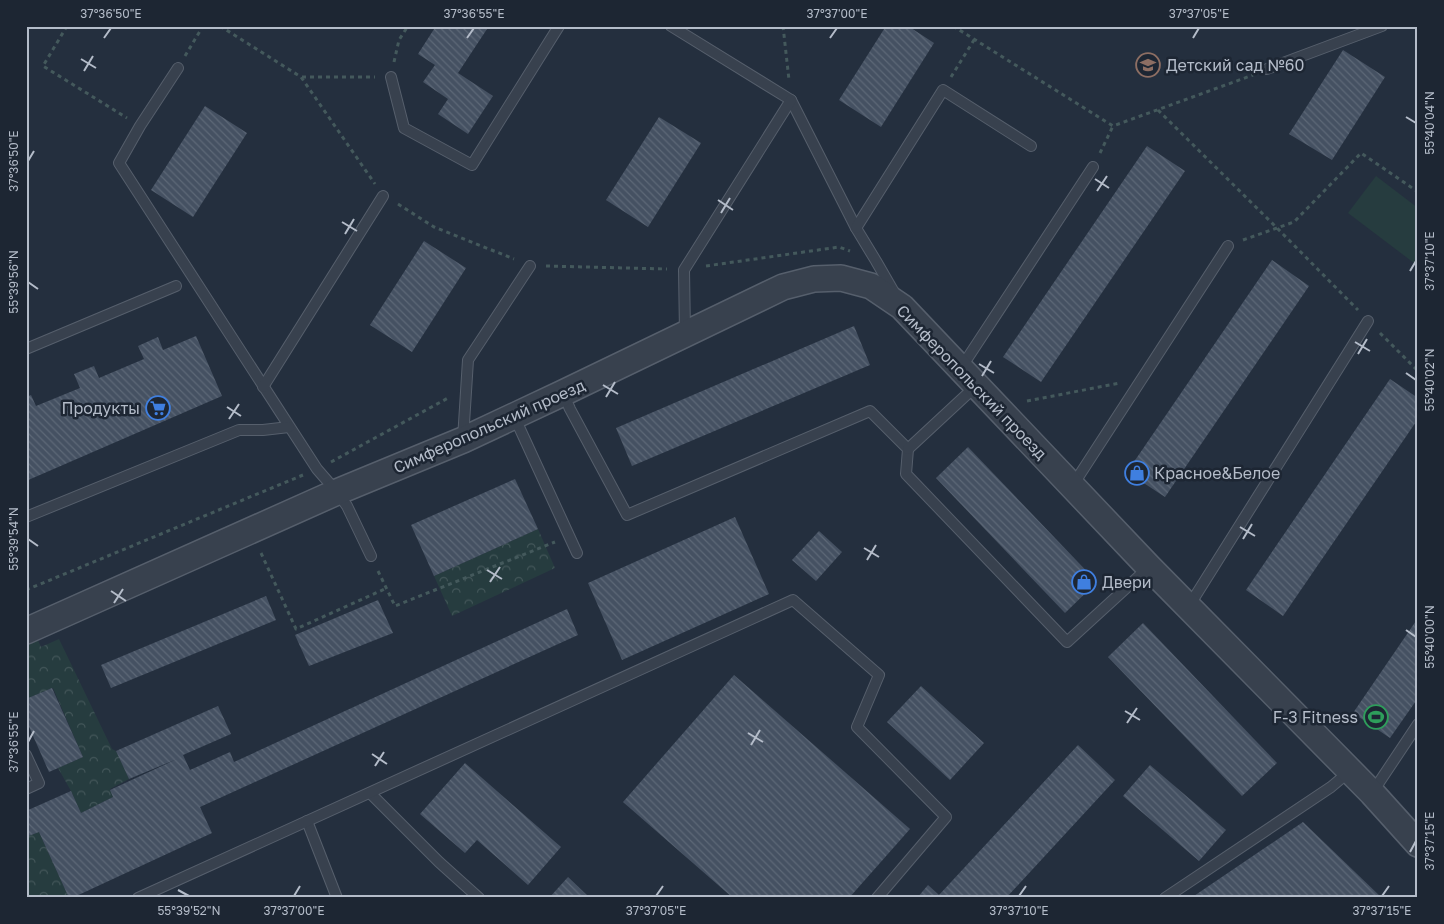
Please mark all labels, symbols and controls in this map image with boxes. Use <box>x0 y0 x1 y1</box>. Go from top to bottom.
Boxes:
text: 37°36'50"E <box>80 6 142 21</box>
text: 37°36'55"E <box>444 6 504 21</box>
text: 37°37'00"E <box>807 6 867 21</box>
text: 37°37'05"E <box>1169 6 1229 21</box>
school or university icon: Детский сад №60 <box>1135 52 1161 78</box>
place label: Детский сад №60 <box>1166 55 1304 75</box>
text: 55°40'04"N <box>1422 91 1437 155</box>
text: 37°36'50"E <box>6 130 21 192</box>
text: 37°37'10"E <box>1422 231 1437 291</box>
text: 55°39'56"N <box>6 250 21 314</box>
street label: Симферопольский проезд <box>893 300 1051 464</box>
text: 55°40'02"N <box>1422 348 1437 412</box>
street label: Симферопольский проезд <box>390 375 588 477</box>
supermarket icon: Продукты <box>145 395 171 421</box>
place label: Продукты <box>62 398 140 418</box>
shop icon: Красное&Белое <box>1124 460 1150 486</box>
place label: Красное&Белое <box>1154 463 1280 483</box>
text: 55°39'54"N <box>6 507 21 571</box>
shop icon: Двери <box>1071 569 1097 595</box>
place label: Двери <box>1102 572 1152 592</box>
text: 55°40'00"N <box>1422 605 1437 669</box>
sports icon: F-3 Fitness <box>1363 704 1389 730</box>
place label: F-3 Fitness <box>1273 707 1358 727</box>
text: 37°36'55"E <box>6 712 21 772</box>
text: 37°37'15"E <box>1422 812 1437 870</box>
text: 55°39'52"N <box>157 903 221 918</box>
text: 37°37'00"E <box>264 903 324 918</box>
text: 37°37'05"E <box>626 903 686 918</box>
text: 37°37'10"E <box>989 903 1049 918</box>
text: 37°37'15"E <box>1353 903 1411 918</box>

